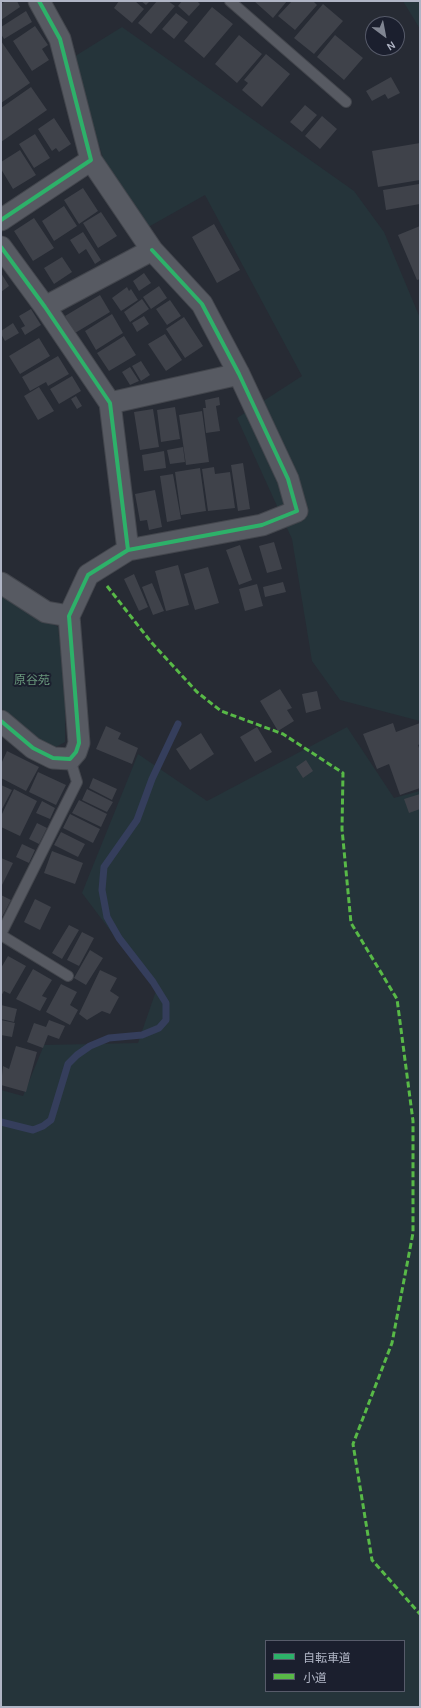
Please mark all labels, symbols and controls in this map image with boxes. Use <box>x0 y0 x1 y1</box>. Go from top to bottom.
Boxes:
north arrow <box>365 16 405 56</box>
text: N <box>384 38 398 53</box>
park label: 原谷苑 <box>14 674 50 688</box>
legend <box>265 1640 405 1692</box>
text: 自転車道 <box>303 1651 351 1665</box>
text: 小道 <box>303 1671 327 1685</box>

